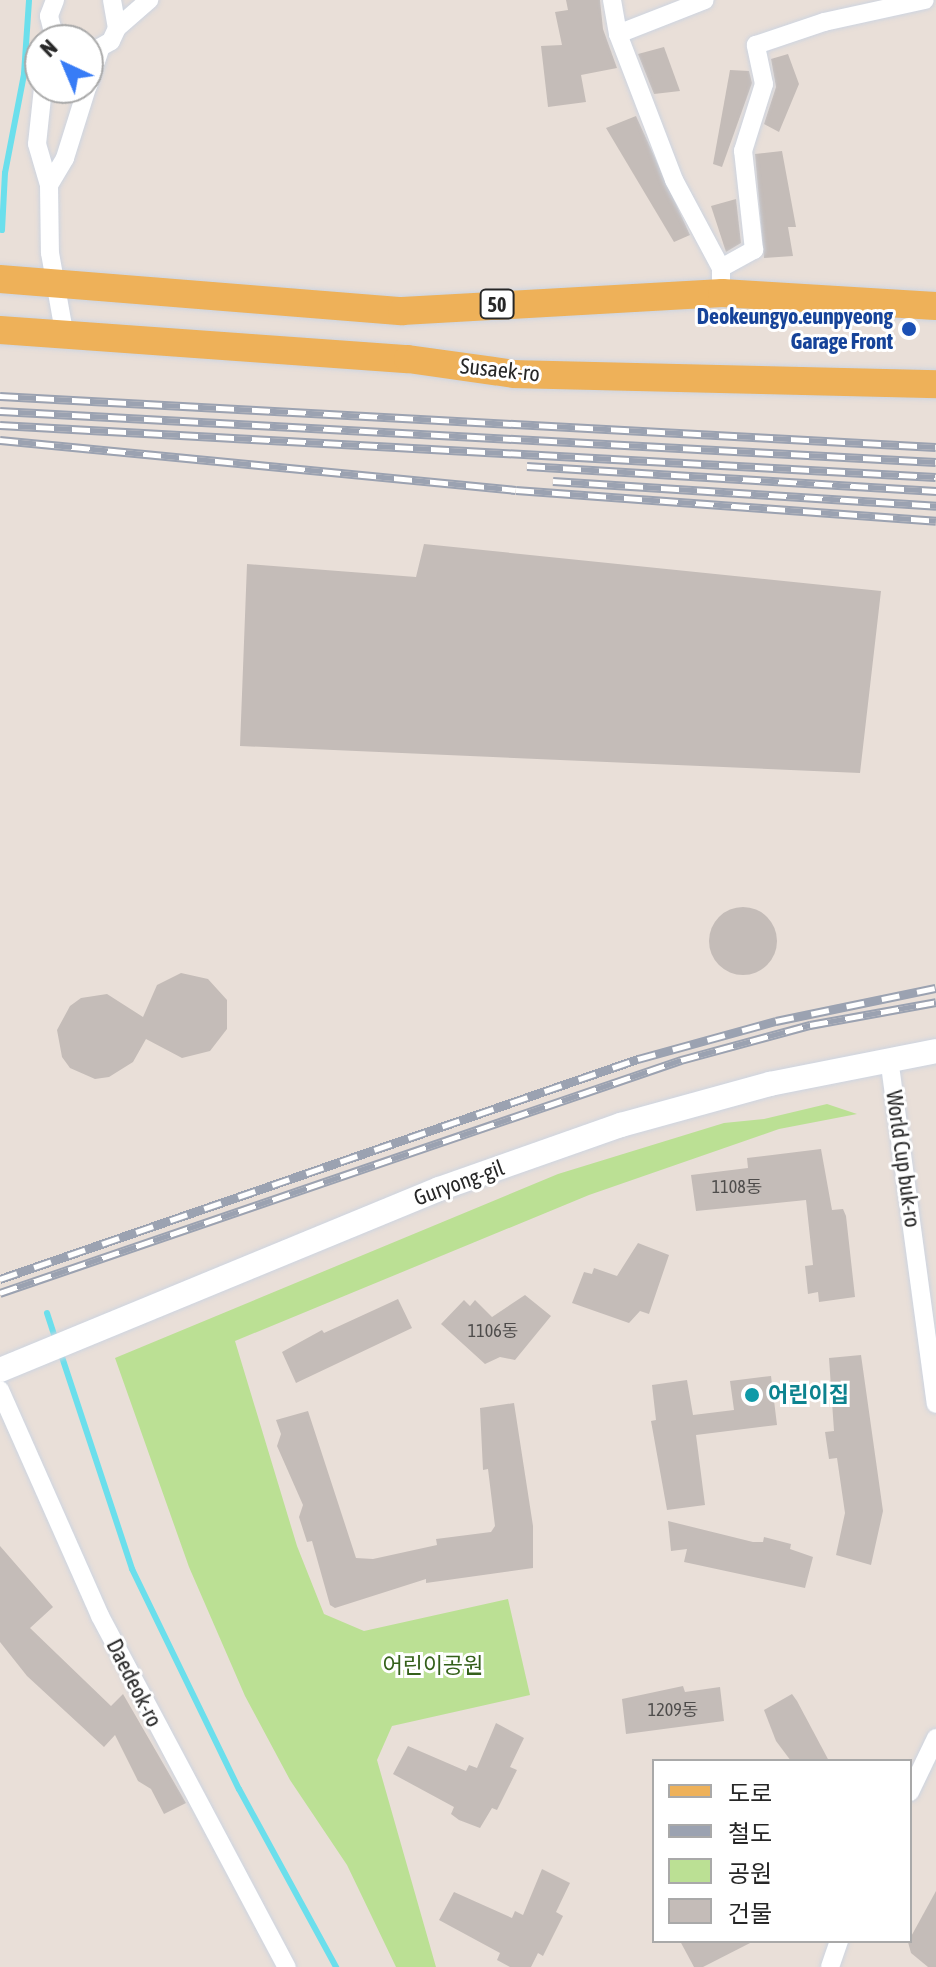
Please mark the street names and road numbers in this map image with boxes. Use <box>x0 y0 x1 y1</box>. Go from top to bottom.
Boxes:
road number: 50 <box>479 288 515 320</box>
street label: Susaek-ro <box>459 353 541 387</box>
street label: World Cup buk-ro <box>880 1089 926 1229</box>
street label: Guryong-gil <box>410 1155 508 1211</box>
street label: Daedeok-ro <box>101 1635 167 1731</box>

